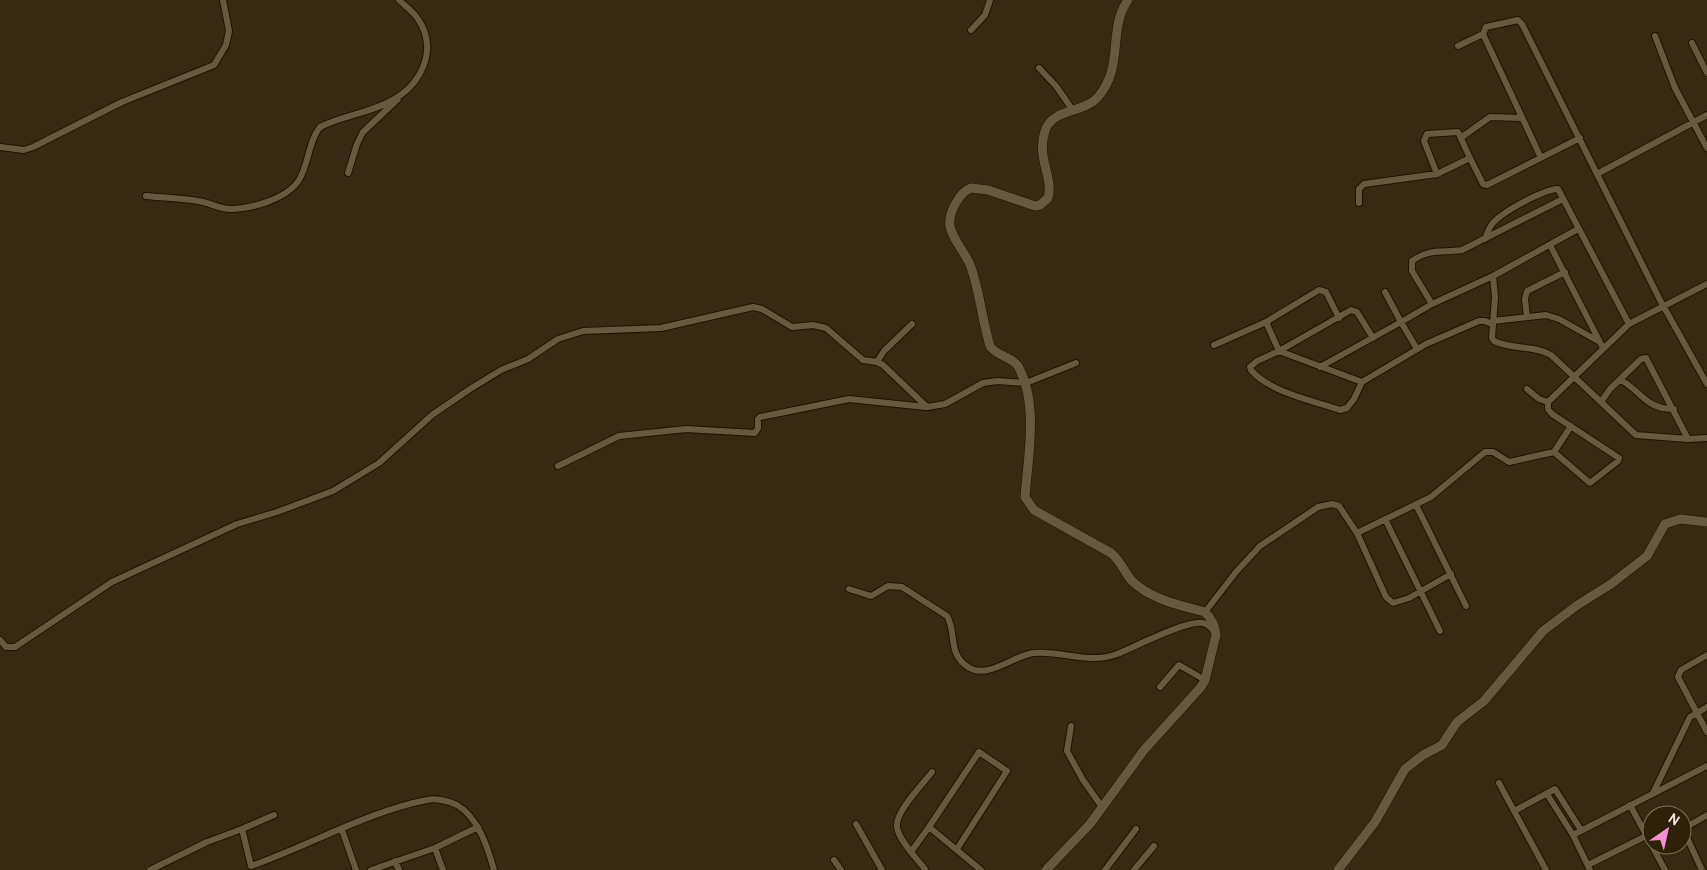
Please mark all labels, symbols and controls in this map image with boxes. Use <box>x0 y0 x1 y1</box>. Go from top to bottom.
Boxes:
north arrow <box>1642 805 1692 855</box>
text: N <box>1665 811 1682 830</box>

